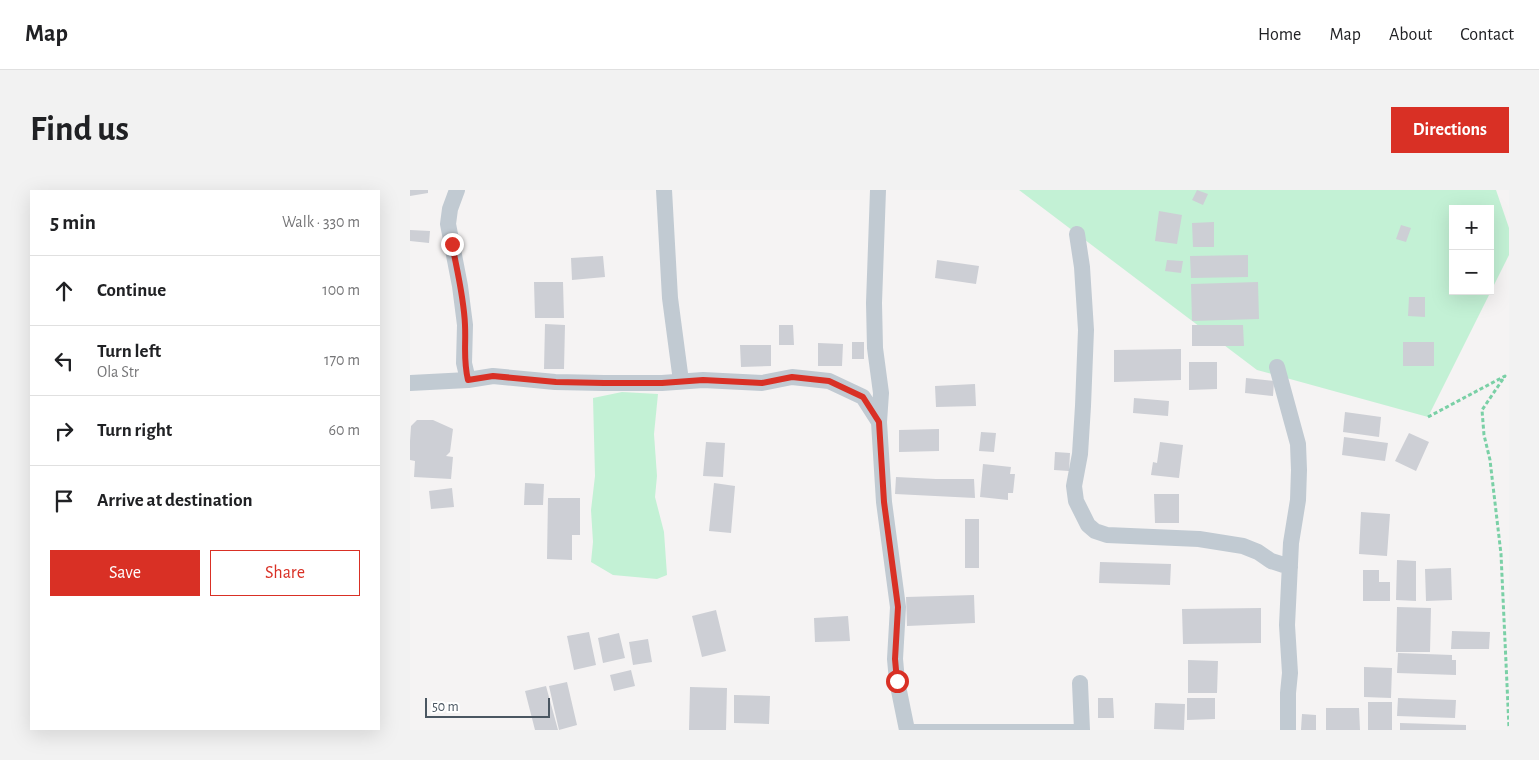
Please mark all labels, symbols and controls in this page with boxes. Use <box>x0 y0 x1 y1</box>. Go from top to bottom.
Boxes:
text: Map <box>25 22 68 46</box>
text: Home <box>1258 26 1301 44</box>
text: Map <box>1329 26 1361 44</box>
text: About <box>1389 26 1432 44</box>
text: Contact <box>1460 26 1514 44</box>
button: Directions <box>1391 107 1509 153</box>
text: Find us <box>30 112 129 147</box>
map controls <box>1449 205 1494 295</box>
button: + <box>1449 205 1494 250</box>
text: 5 min <box>50 212 96 233</box>
text: Walk · 330 m <box>282 214 360 230</box>
route end <box>441 233 464 256</box>
button: − <box>1449 250 1494 295</box>
icon: ahead <box>50 277 78 305</box>
text: Continue <box>97 281 166 300</box>
text: 100 m <box>322 282 360 298</box>
text: Turn left <box>97 342 161 361</box>
icon: left <box>50 347 78 375</box>
text: 170 m <box>324 352 360 368</box>
text: Ola Str <box>97 364 139 380</box>
icon: right <box>50 417 78 445</box>
text: Turn right <box>97 421 172 440</box>
text: 60 m <box>329 422 360 438</box>
icon: arrive <box>50 487 78 515</box>
text: Arrive at destination <box>97 491 253 510</box>
button: Save <box>50 550 200 596</box>
button: Share <box>210 550 360 596</box>
route start <box>886 670 909 693</box>
scale bar <box>425 695 550 718</box>
text: 50 m <box>432 700 459 714</box>

